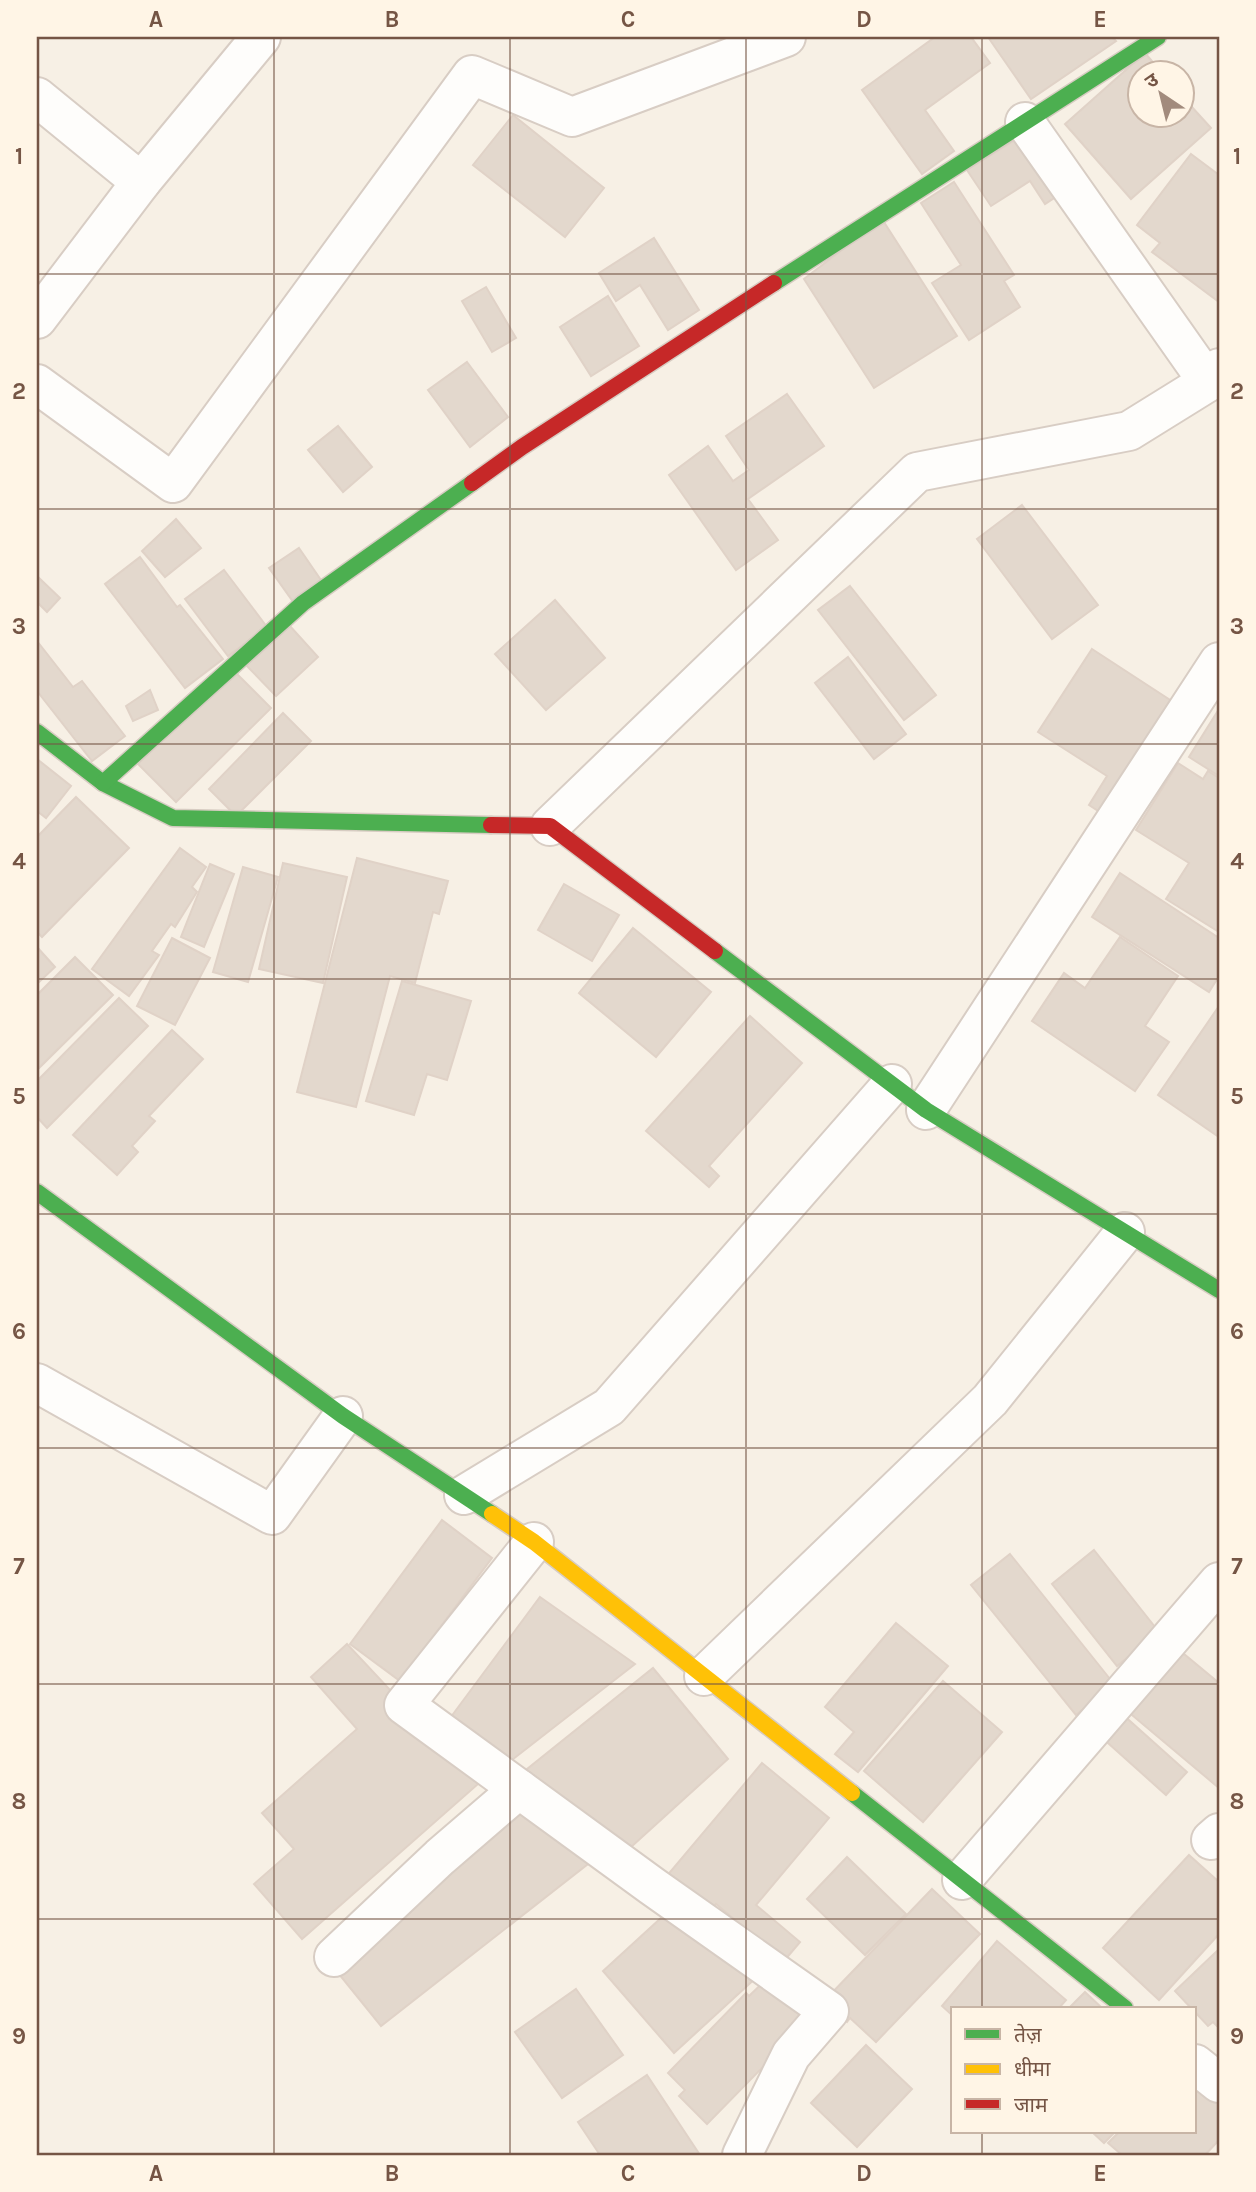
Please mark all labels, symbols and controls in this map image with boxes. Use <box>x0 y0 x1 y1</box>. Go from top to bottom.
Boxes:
text: A <box>149 6 163 33</box>
text: B <box>385 6 399 33</box>
text: C <box>621 6 635 33</box>
text: D <box>856 6 872 33</box>
text: E <box>1093 6 1107 33</box>
north arrow <box>1126 60 1196 130</box>
text: उ <box>1141 68 1163 93</box>
text: 1 <box>15 143 23 170</box>
text: 1 <box>1233 143 1241 170</box>
text: 2 <box>12 378 26 405</box>
text: 2 <box>1230 378 1244 405</box>
text: 3 <box>12 613 26 640</box>
text: 3 <box>1230 613 1244 640</box>
text: 4 <box>12 848 26 875</box>
text: 4 <box>1230 848 1244 875</box>
text: 5 <box>12 1083 26 1110</box>
text: 5 <box>1230 1083 1244 1110</box>
text: 6 <box>12 1318 26 1345</box>
text: 6 <box>1230 1318 1244 1345</box>
text: 7 <box>13 1553 25 1580</box>
text: 7 <box>1231 1553 1243 1580</box>
text: 8 <box>12 1788 26 1815</box>
text: 8 <box>1230 1788 1244 1815</box>
legend <box>951 2007 1196 2132</box>
text: 9 <box>12 2023 26 2050</box>
text: तेज़ <box>1014 2023 1042 2047</box>
text: 9 <box>1230 2023 1244 2050</box>
text: धीमा <box>1014 2057 1051 2081</box>
text: जाम <box>1014 2093 1048 2117</box>
text: A <box>149 2160 163 2187</box>
text: B <box>385 2160 399 2187</box>
text: C <box>621 2160 635 2187</box>
text: D <box>856 2160 872 2187</box>
text: E <box>1093 2160 1107 2187</box>

